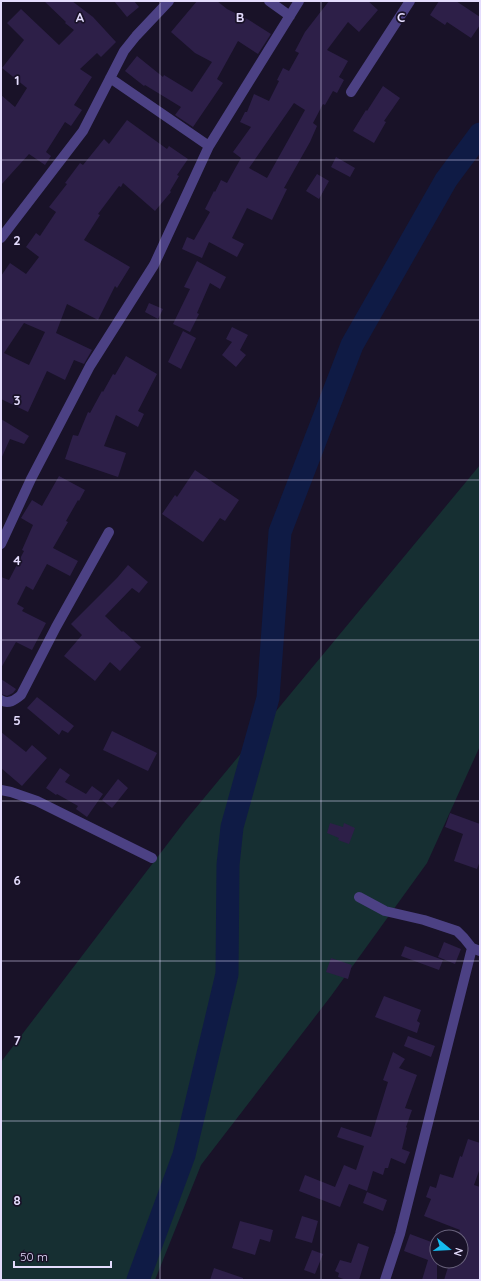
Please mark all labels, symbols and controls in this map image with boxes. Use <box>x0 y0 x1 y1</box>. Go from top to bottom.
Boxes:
text: A <box>76 9 85 25</box>
text: B <box>236 9 244 25</box>
text: C <box>397 9 405 25</box>
text: 1 <box>14 72 20 88</box>
text: 2 <box>13 232 21 248</box>
text: 3 <box>14 392 21 408</box>
text: 4 <box>13 552 21 568</box>
text: 5 <box>13 712 21 728</box>
text: 6 <box>13 872 21 888</box>
text: 7 <box>13 1032 21 1048</box>
text: 8 <box>13 1192 21 1208</box>
north arrow <box>429 1229 469 1269</box>
scale bar <box>14 1243 111 1269</box>
text: N <box>451 1246 466 1258</box>
text: 50 m <box>20 1249 48 1264</box>

